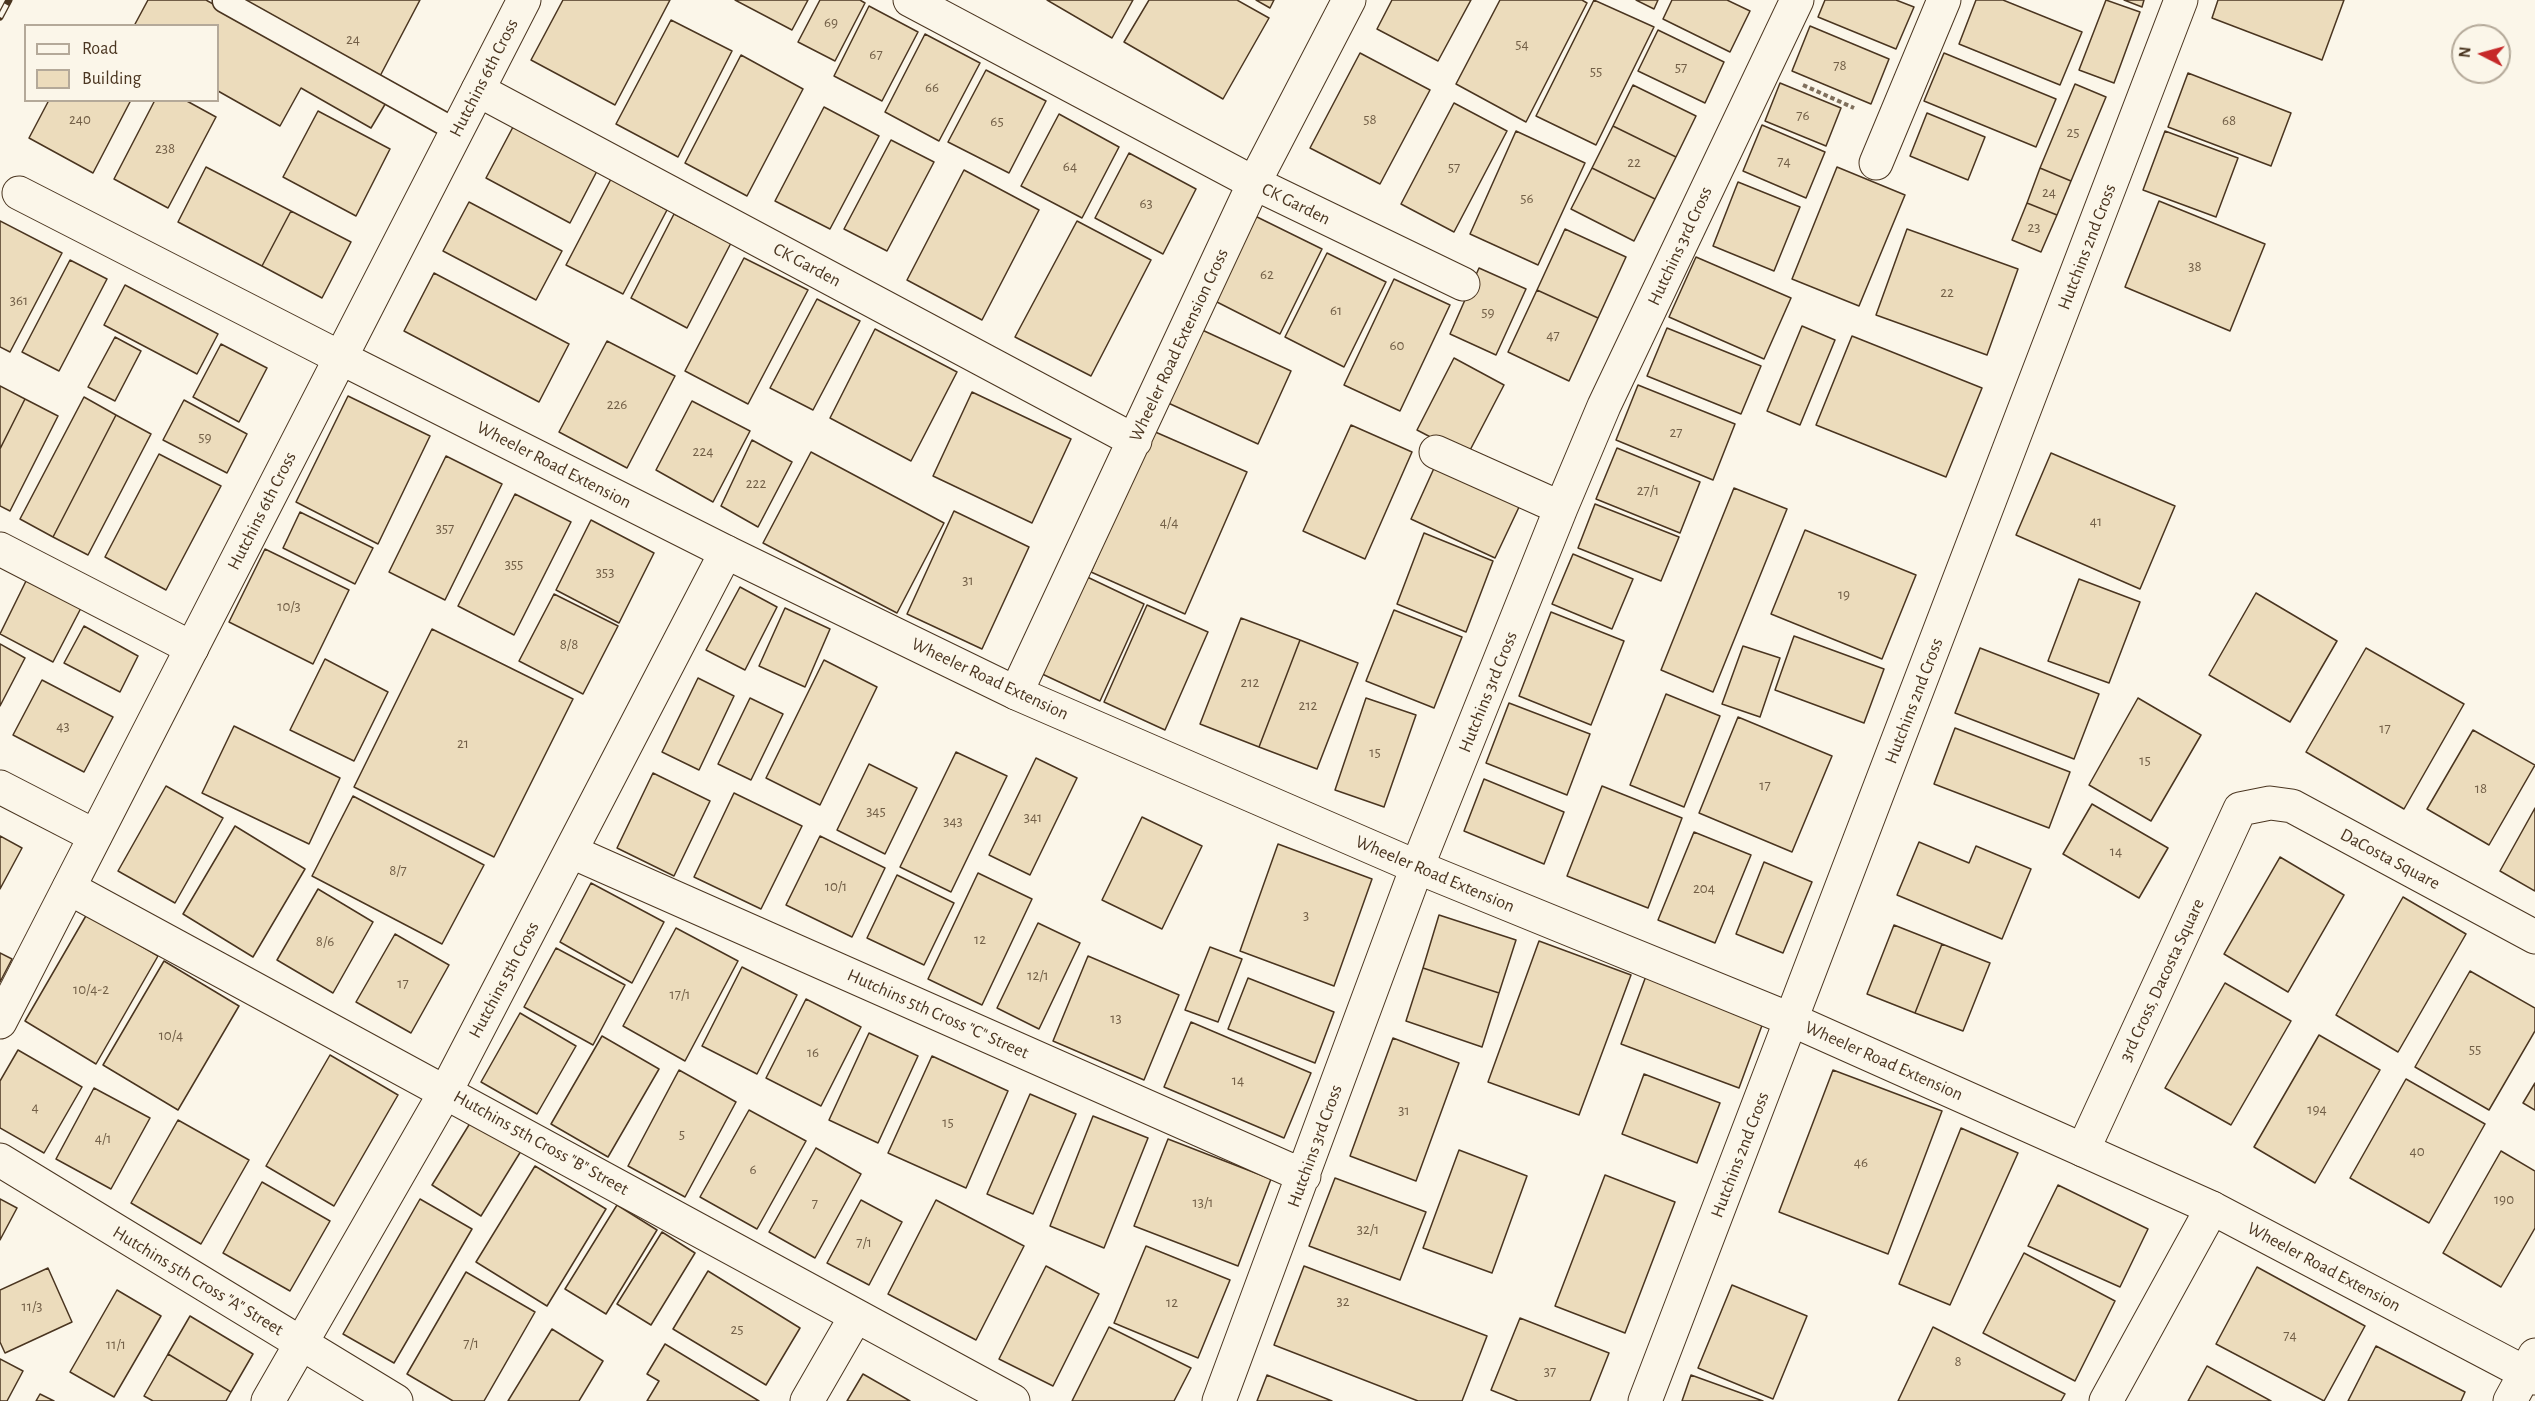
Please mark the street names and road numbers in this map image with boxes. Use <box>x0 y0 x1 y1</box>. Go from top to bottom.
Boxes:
street label: Hutchins 6th Cross <box>445 15 523 141</box>
street label: CK Garden <box>1258 178 1334 230</box>
street label: Hutchins 2nd Cross <box>2053 181 2121 313</box>
street label: Hutchins 3rd Cross <box>1643 183 1717 309</box>
street label: CK Garden <box>769 238 845 292</box>
street label: Wheeler Road Extension Cross <box>1125 245 1233 445</box>
street label: Wheeler Road Extension <box>473 417 635 513</box>
street label: Hutchins 6th Cross <box>223 448 301 574</box>
street label: Hutchins 3rd Cross <box>1454 628 1522 756</box>
street label: Wheeler Road Extension <box>908 633 1072 725</box>
street label: Hutchins 2nd Cross <box>1880 635 1948 767</box>
street label: DaCosta Square <box>2336 824 2444 894</box>
street label: Wheeler Road Extension <box>1352 831 1518 917</box>
street label: 3rd Cross, Dacosta Square <box>2115 895 2209 1065</box>
street label: Hutchins 5th Cross <box>464 918 544 1042</box>
street label: Hutchins 5th Cross "C" Street <box>844 964 1032 1064</box>
street label: Wheeler Road Extension <box>1802 1016 1966 1106</box>
street label: Hutchins 3rd Cross <box>1283 1082 1347 1210</box>
street label: Hutchins 5th Cross "B" Street <box>450 1086 632 1200</box>
street label: Hutchins 2nd Cross <box>1706 1089 1774 1221</box>
street label: Wheeler Road Extension <box>2244 1217 2404 1317</box>
street label: Hutchins 5th Cross "A" Street <box>109 1221 287 1341</box>

